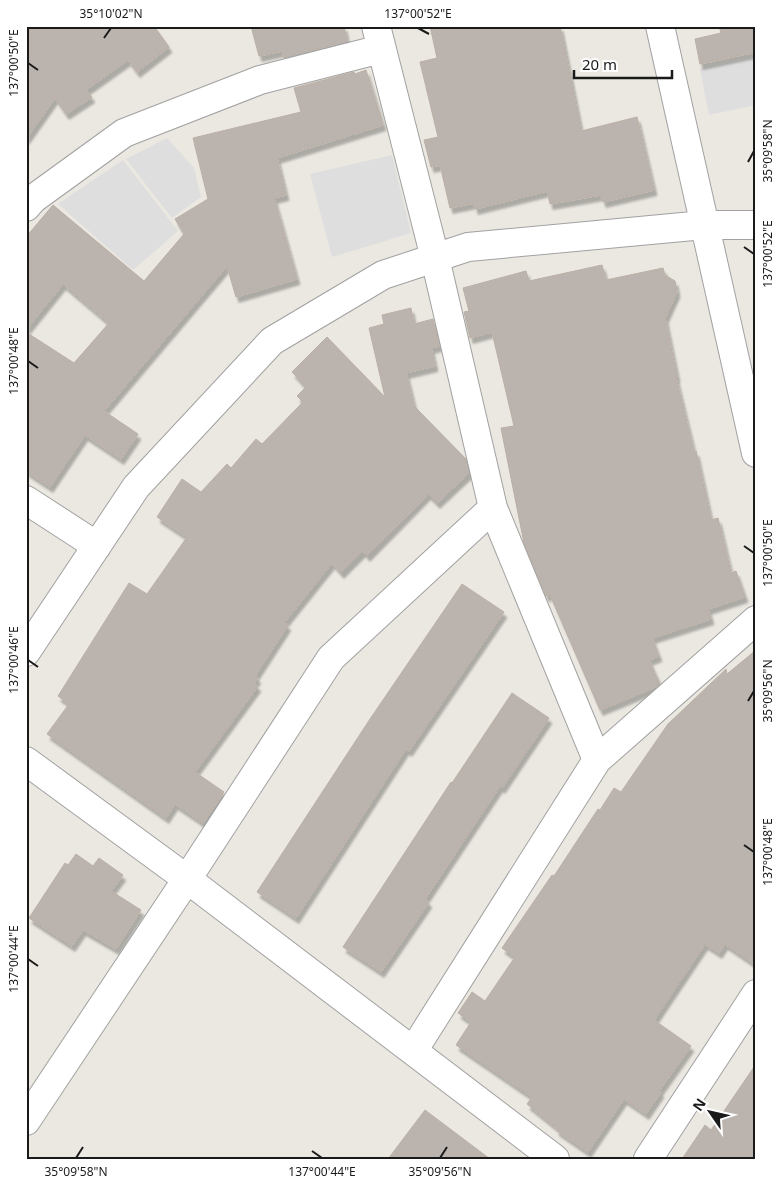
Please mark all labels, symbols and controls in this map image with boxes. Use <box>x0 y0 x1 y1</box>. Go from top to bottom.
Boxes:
text: 35°10'02"N <box>79 5 143 22</box>
text: 137°00'52"E <box>384 5 452 22</box>
text: 137°00'50"E <box>5 29 22 97</box>
scale bar <box>574 48 672 80</box>
text: 20 m <box>582 54 617 74</box>
text: 35°09'58"N <box>759 119 776 183</box>
text: 137°00'52"E <box>759 220 776 288</box>
text: 137°00'48"E <box>5 327 22 395</box>
text: 137°00'50"E <box>759 519 776 587</box>
text: 137°00'46"E <box>5 626 22 694</box>
text: 35°09'56"N <box>759 659 776 723</box>
text: 137°00'48"E <box>759 818 776 886</box>
text: 137°00'44"E <box>5 925 22 993</box>
north arrow <box>684 1088 734 1138</box>
text: N <box>688 1094 710 1114</box>
text: 35°09'58"N <box>44 1163 108 1180</box>
text: 137°00'44"E <box>288 1163 356 1180</box>
text: 35°09'56"N <box>408 1163 472 1180</box>

